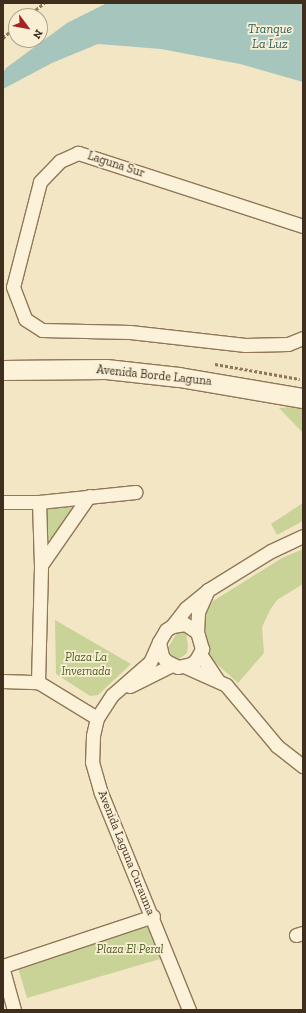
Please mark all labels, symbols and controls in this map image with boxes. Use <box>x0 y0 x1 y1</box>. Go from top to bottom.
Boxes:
north arrow <box>8 8 48 48</box>
water label: Tranque La Luz <box>248 22 292 53</box>
text: N <box>30 27 45 41</box>
street label: Laguna Sur <box>86 149 146 181</box>
street label: Avenida Borde Laguna <box>96 363 212 389</box>
park label: Plaza La Invernada <box>61 651 111 679</box>
street label: Avenida Laguna Curauma <box>94 788 158 918</box>
park label: Plaza El Peral <box>97 943 163 957</box>

